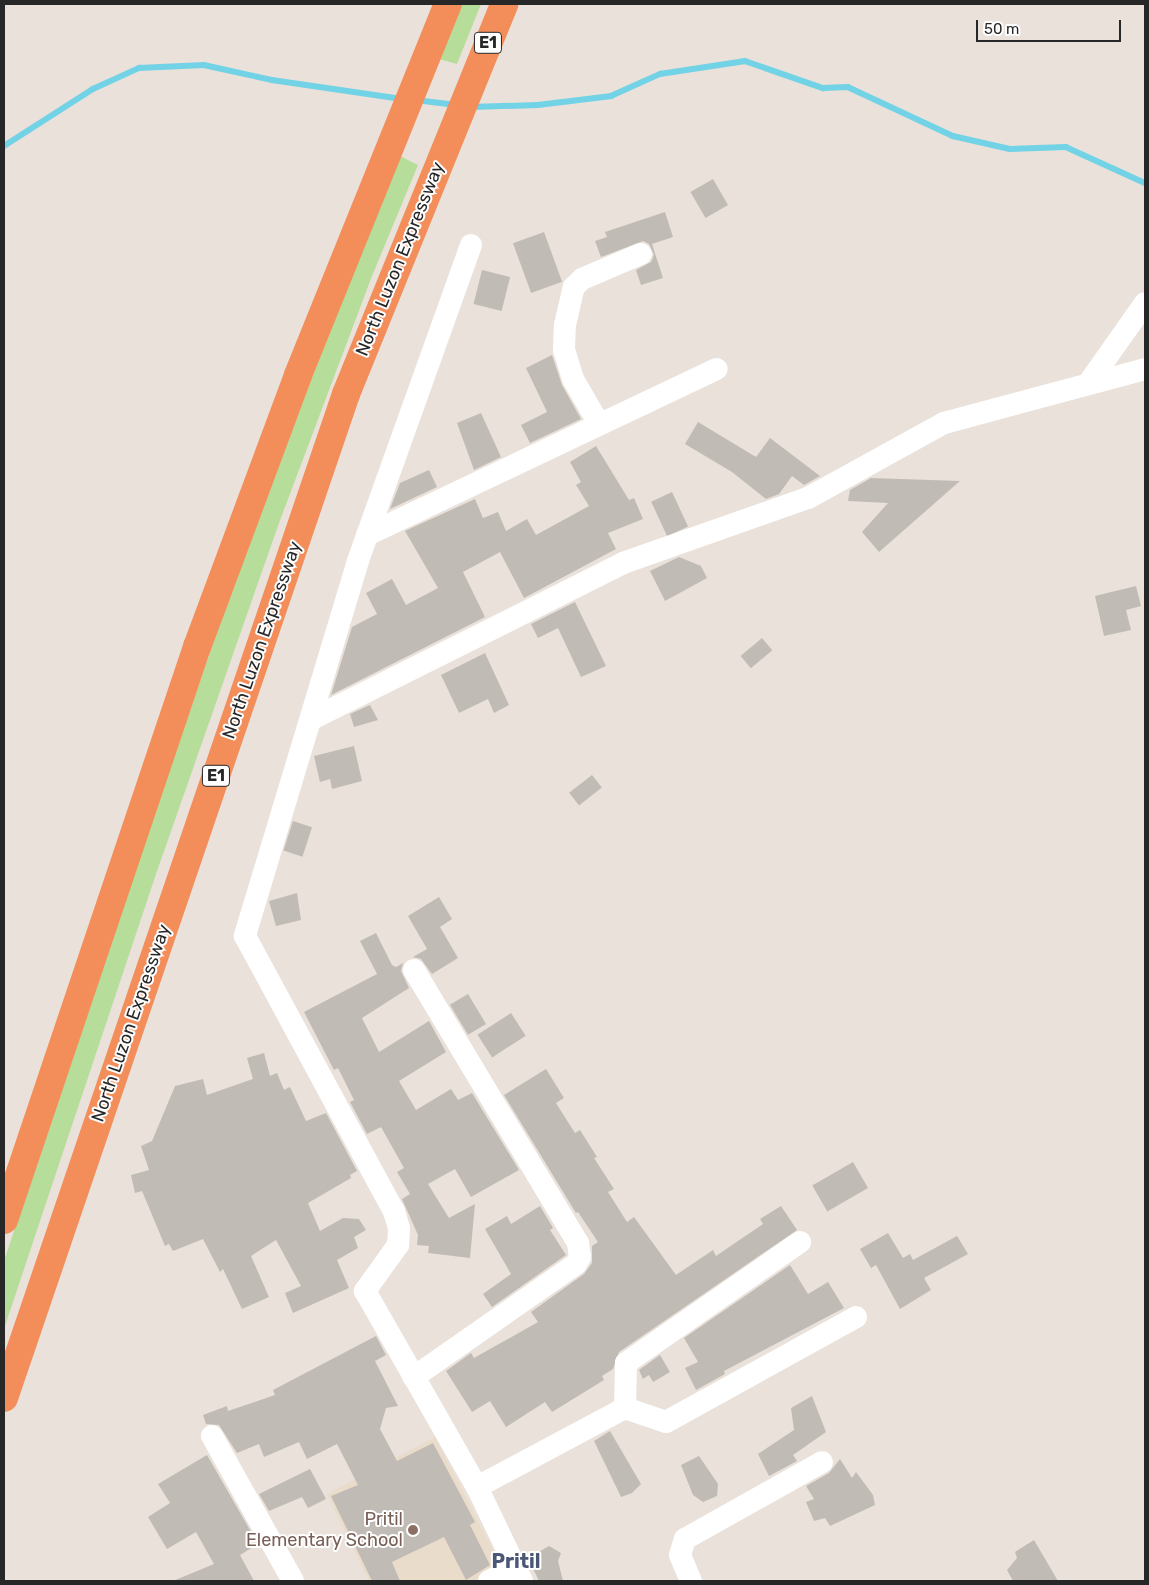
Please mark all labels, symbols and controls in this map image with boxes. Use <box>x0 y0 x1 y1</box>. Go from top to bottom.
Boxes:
scale bar <box>979 10 1124 42</box>
text: 50 m <box>984 20 1019 38</box>
road number: E1 <box>473 29 503 56</box>
street label: North Luzon Expressway <box>351 159 449 359</box>
street label: North Luzon Expressway <box>218 538 306 742</box>
road number: E1 <box>201 762 231 789</box>
street label: North Luzon Expressway <box>87 921 175 1125</box>
place label: Pritil Elementary School <box>245 1509 403 1552</box>
marker: Pritil Elementary School <box>407 1524 419 1536</box>
district label: Pritil <box>491 1549 541 1573</box>

